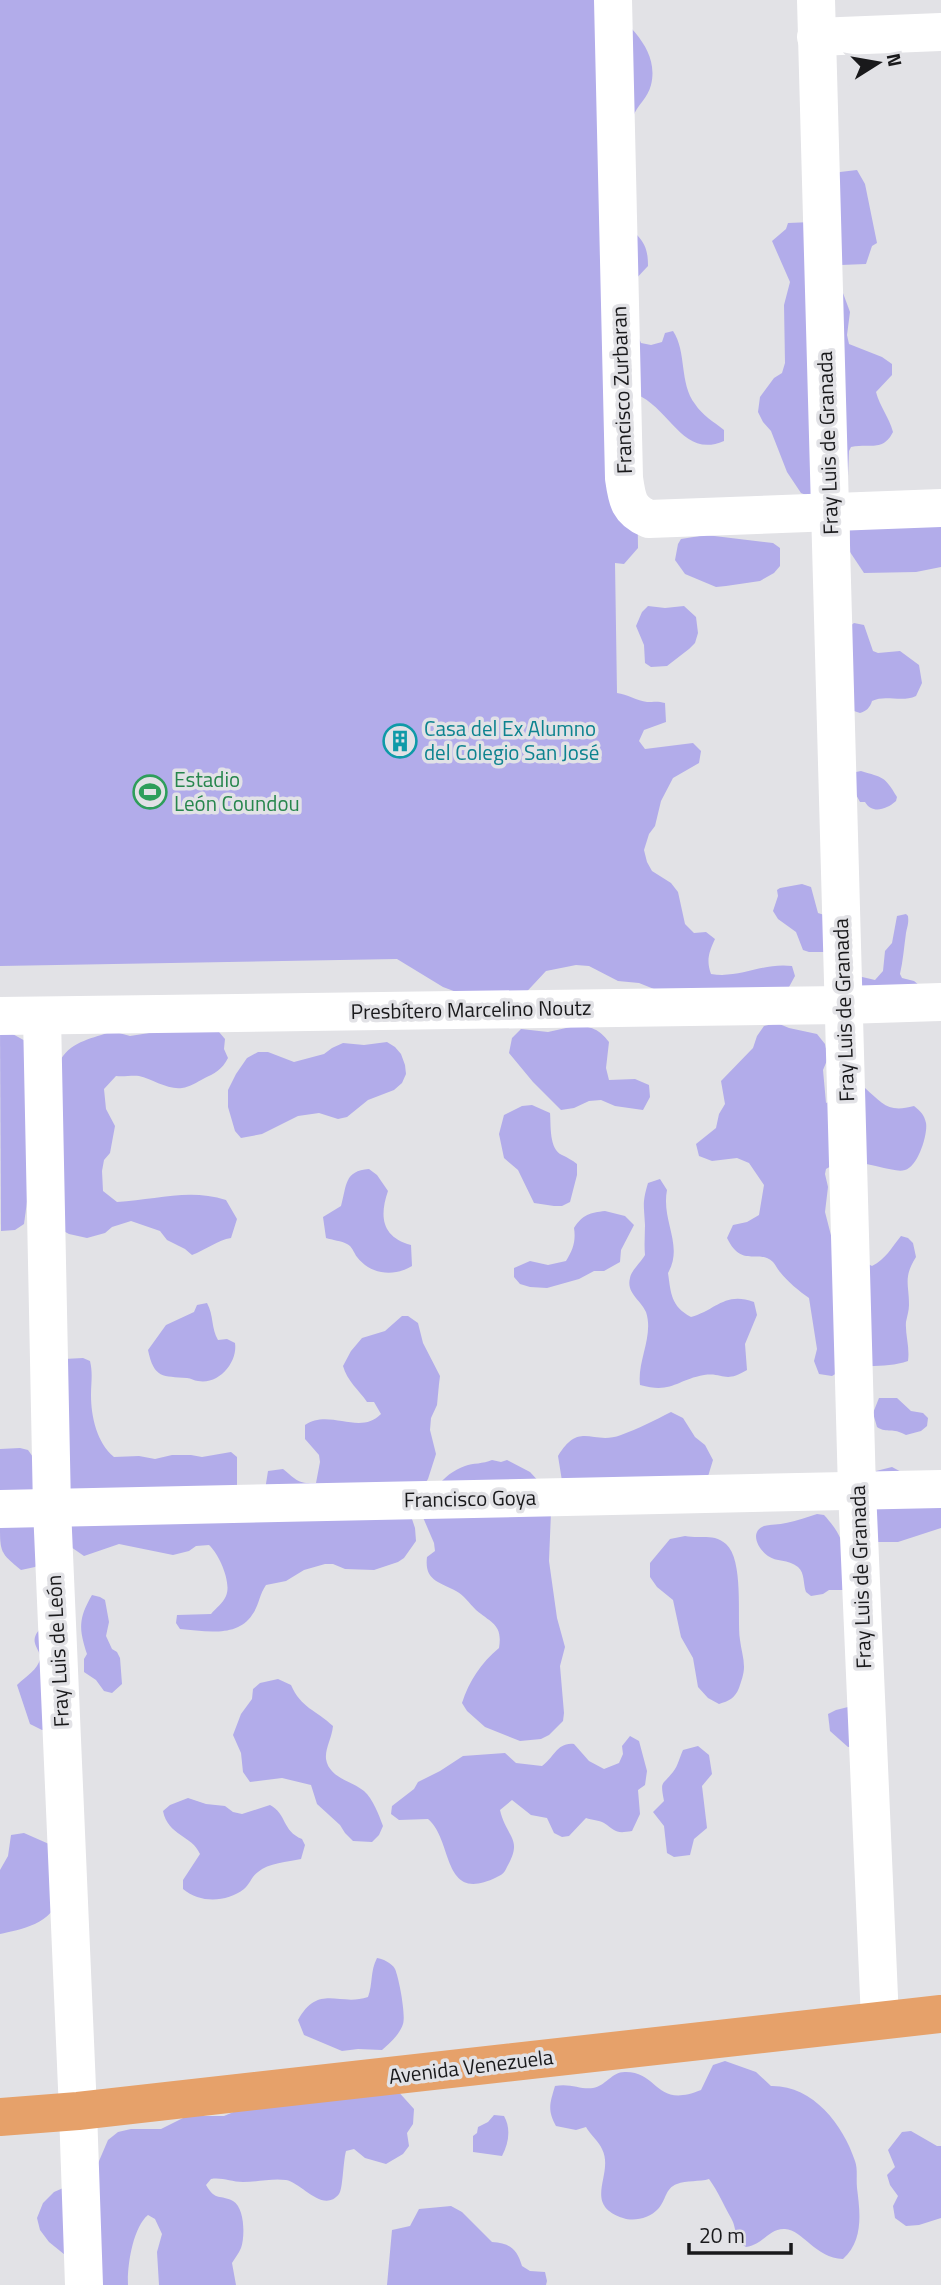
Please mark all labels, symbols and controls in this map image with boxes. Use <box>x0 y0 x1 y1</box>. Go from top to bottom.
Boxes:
north arrow <box>843 28 913 98</box>
text: N <box>880 50 911 69</box>
street label: Francisco Zurbaran <box>602 306 640 475</box>
street label: Fray Luis de Granada <box>808 350 846 535</box>
place label: Casa del Ex Alumno del Colegio San José <box>424 712 599 768</box>
building icon: Casa del Ex Alumno del Colegio San José <box>381 722 419 760</box>
place label: Estadio León Coundou <box>174 763 300 819</box>
sports icon: Estadio León Coundou <box>131 773 169 811</box>
street label: Fray Luis de Granada <box>824 917 862 1102</box>
street label: Presbítero Marcelino Noutz <box>350 991 592 1027</box>
street label: Francisco Goya <box>404 1481 537 1515</box>
street label: Fray Luis de Granada <box>841 1484 879 1669</box>
street label: Fray Luis de León <box>37 1574 77 1728</box>
street label: Avenida Venezuela <box>387 2040 555 2092</box>
scale bar <box>689 2212 790 2256</box>
text: 20 m <box>699 2219 745 2251</box>

